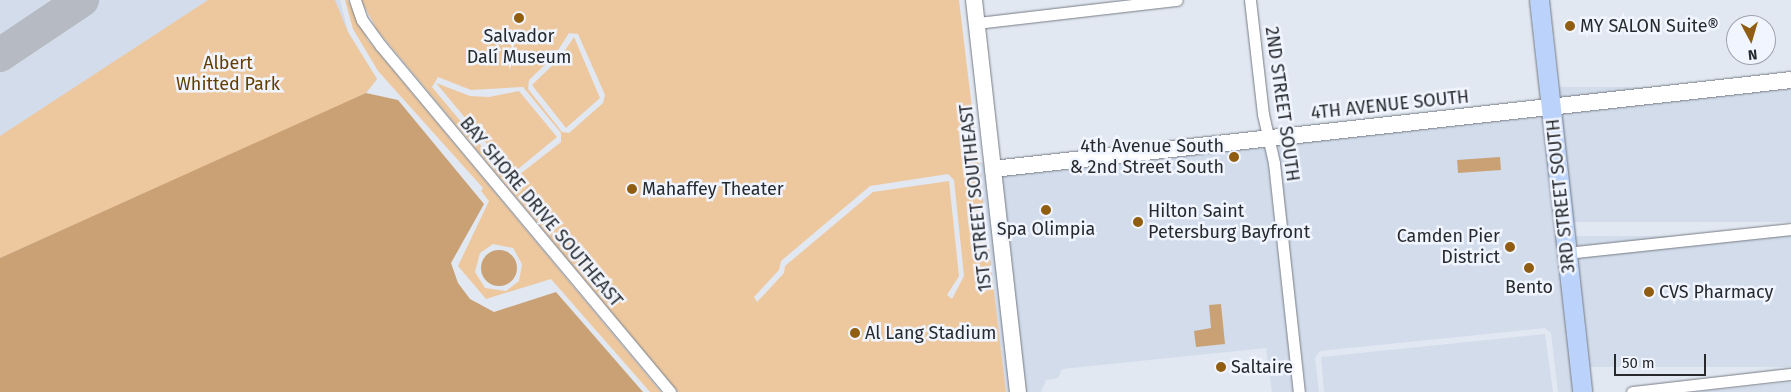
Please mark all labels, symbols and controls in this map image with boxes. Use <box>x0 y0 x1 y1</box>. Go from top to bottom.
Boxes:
marker: Salvador Dalí Museum <box>513 12 525 24</box>
place label: MY SALON Suite® <box>1580 15 1719 37</box>
north arrow <box>1726 15 1776 65</box>
marker: MY SALON Suite® <box>1564 20 1576 32</box>
street label: 2ND STREET SOUTH <box>1260 25 1304 183</box>
place label: Salvador Dalí Museum <box>467 26 571 68</box>
text: N <box>1747 45 1758 63</box>
park label: Albert Whitted Park <box>176 53 280 96</box>
street label: 4TH AVENUE SOUTH <box>1310 86 1470 124</box>
street label: 1ST STREET SOUTHEAST <box>955 103 997 293</box>
street label: BAY SHORE DRIVE SOUTHEAST <box>455 113 627 311</box>
street label: 3RD STREET SOUTH <box>1542 118 1580 274</box>
place label: 4th Avenue South & 2nd Street South <box>1070 136 1224 178</box>
marker: 4th Avenue South & 2nd Street South <box>1228 151 1240 163</box>
place label: Mahaffey Theater <box>642 178 784 200</box>
marker: Mahaffey Theater <box>626 183 638 195</box>
place label: Hilton Saint Petersburg Bayfront <box>1148 201 1310 243</box>
marker: Spa Olimpia <box>1040 204 1052 216</box>
marker: Hilton Saint Petersburg Bayfront <box>1132 216 1144 228</box>
place label: Spa Olimpia <box>997 218 1095 240</box>
place label: Camden Pier District <box>1397 226 1500 268</box>
marker: Camden Pier District <box>1504 241 1516 253</box>
marker: Bento <box>1523 262 1535 274</box>
place label: Bento <box>1505 276 1553 298</box>
place label: CVS Pharmacy <box>1659 281 1773 303</box>
marker: CVS Pharmacy <box>1643 286 1655 298</box>
place label: Al Lang Stadium <box>865 322 996 344</box>
marker: Al Lang Stadium <box>849 327 861 339</box>
scale bar <box>1616 344 1708 376</box>
text: 50 m <box>1622 354 1655 372</box>
place label: Saltaire <box>1231 356 1293 378</box>
marker: Saltaire <box>1215 361 1227 373</box>

